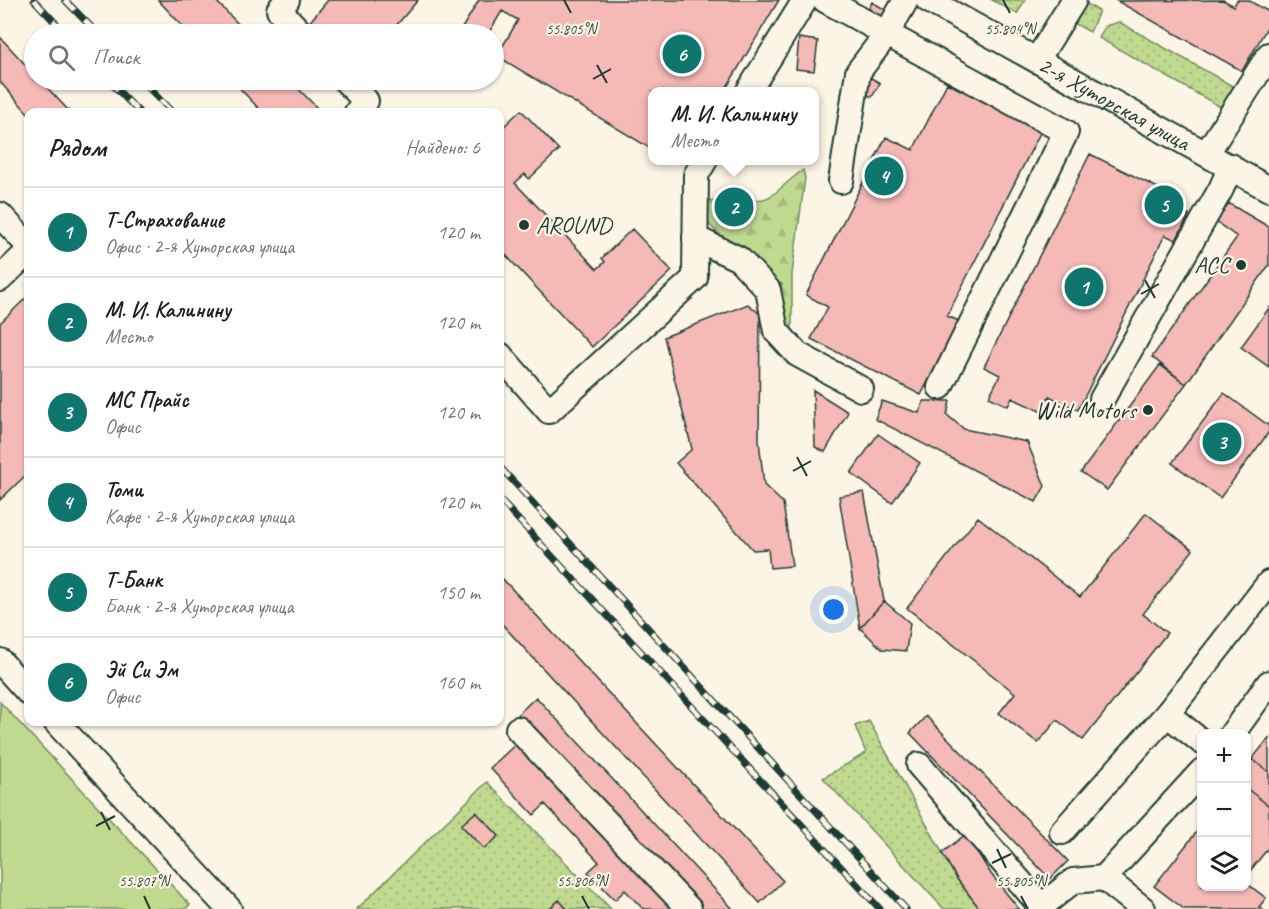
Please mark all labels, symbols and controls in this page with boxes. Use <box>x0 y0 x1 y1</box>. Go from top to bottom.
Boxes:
text: 55.805°N <box>546 20 599 39</box>
text: 55.804°N <box>985 20 1038 39</box>
search box <box>24 24 504 90</box>
pin: 6 <box>662 32 702 76</box>
icon: search <box>45 41 78 74</box>
text: Поиск <box>93 43 139 71</box>
street label: 2-я Хуторская улица <box>1033 49 1197 158</box>
popup <box>648 87 819 165</box>
text: М. И. Калинину <box>671 100 796 128</box>
text: Место <box>671 128 718 153</box>
text: Рядом <box>48 131 106 164</box>
text: Найдено: 6 <box>405 135 480 160</box>
pin: 4 <box>864 154 904 198</box>
pin: 5 <box>1144 182 1184 228</box>
pin: 2 <box>714 184 754 230</box>
text: Т‑Страхование <box>105 206 224 234</box>
place label: AROUND <box>536 210 614 240</box>
marker: AROUND <box>517 218 531 232</box>
text: 1 <box>63 220 72 245</box>
text: 120 m <box>437 220 480 245</box>
text: Офис · 2-я Хуторская улица <box>105 234 294 259</box>
place label: АСС <box>1194 250 1232 280</box>
marker: АСС <box>1234 258 1248 272</box>
pin: 1 <box>1064 264 1104 310</box>
text: М. И. Калинину <box>105 296 230 324</box>
text: 2 <box>63 310 72 335</box>
text: 120 m <box>437 310 480 335</box>
text: Место <box>105 324 152 349</box>
text: МС Прайс <box>105 386 188 414</box>
place label: Wild Motors <box>1035 395 1138 425</box>
text: 3 <box>63 400 72 425</box>
text: 120 m <box>437 400 480 425</box>
marker: Wild Motors <box>1141 403 1155 417</box>
text: Офис <box>105 414 140 439</box>
pin: 3 <box>1202 420 1242 464</box>
text: Томи <box>105 476 143 504</box>
text: 4 <box>63 490 72 515</box>
text: 120 m <box>437 490 480 515</box>
text: Кафе · 2-я Хуторская улица <box>105 504 294 529</box>
text: Т-Банк <box>105 566 162 594</box>
text: 5 <box>63 580 72 605</box>
text: 150 m <box>437 580 480 605</box>
text: Банк · 2-я Хуторская улица <box>105 594 293 619</box>
your location <box>819 595 848 624</box>
text: Эй Си Эм <box>105 656 178 684</box>
text: 6 <box>63 670 72 695</box>
text: 160 m <box>437 670 480 695</box>
text: Офис <box>105 684 140 709</box>
map controls <box>1197 729 1251 891</box>
button: + <box>1197 729 1251 783</box>
button: − <box>1197 783 1251 837</box>
button: layers <box>1197 837 1251 891</box>
text: 55.807°N <box>119 872 172 891</box>
text: 55.806°N <box>557 872 610 891</box>
text: 55.805°N <box>996 872 1049 891</box>

